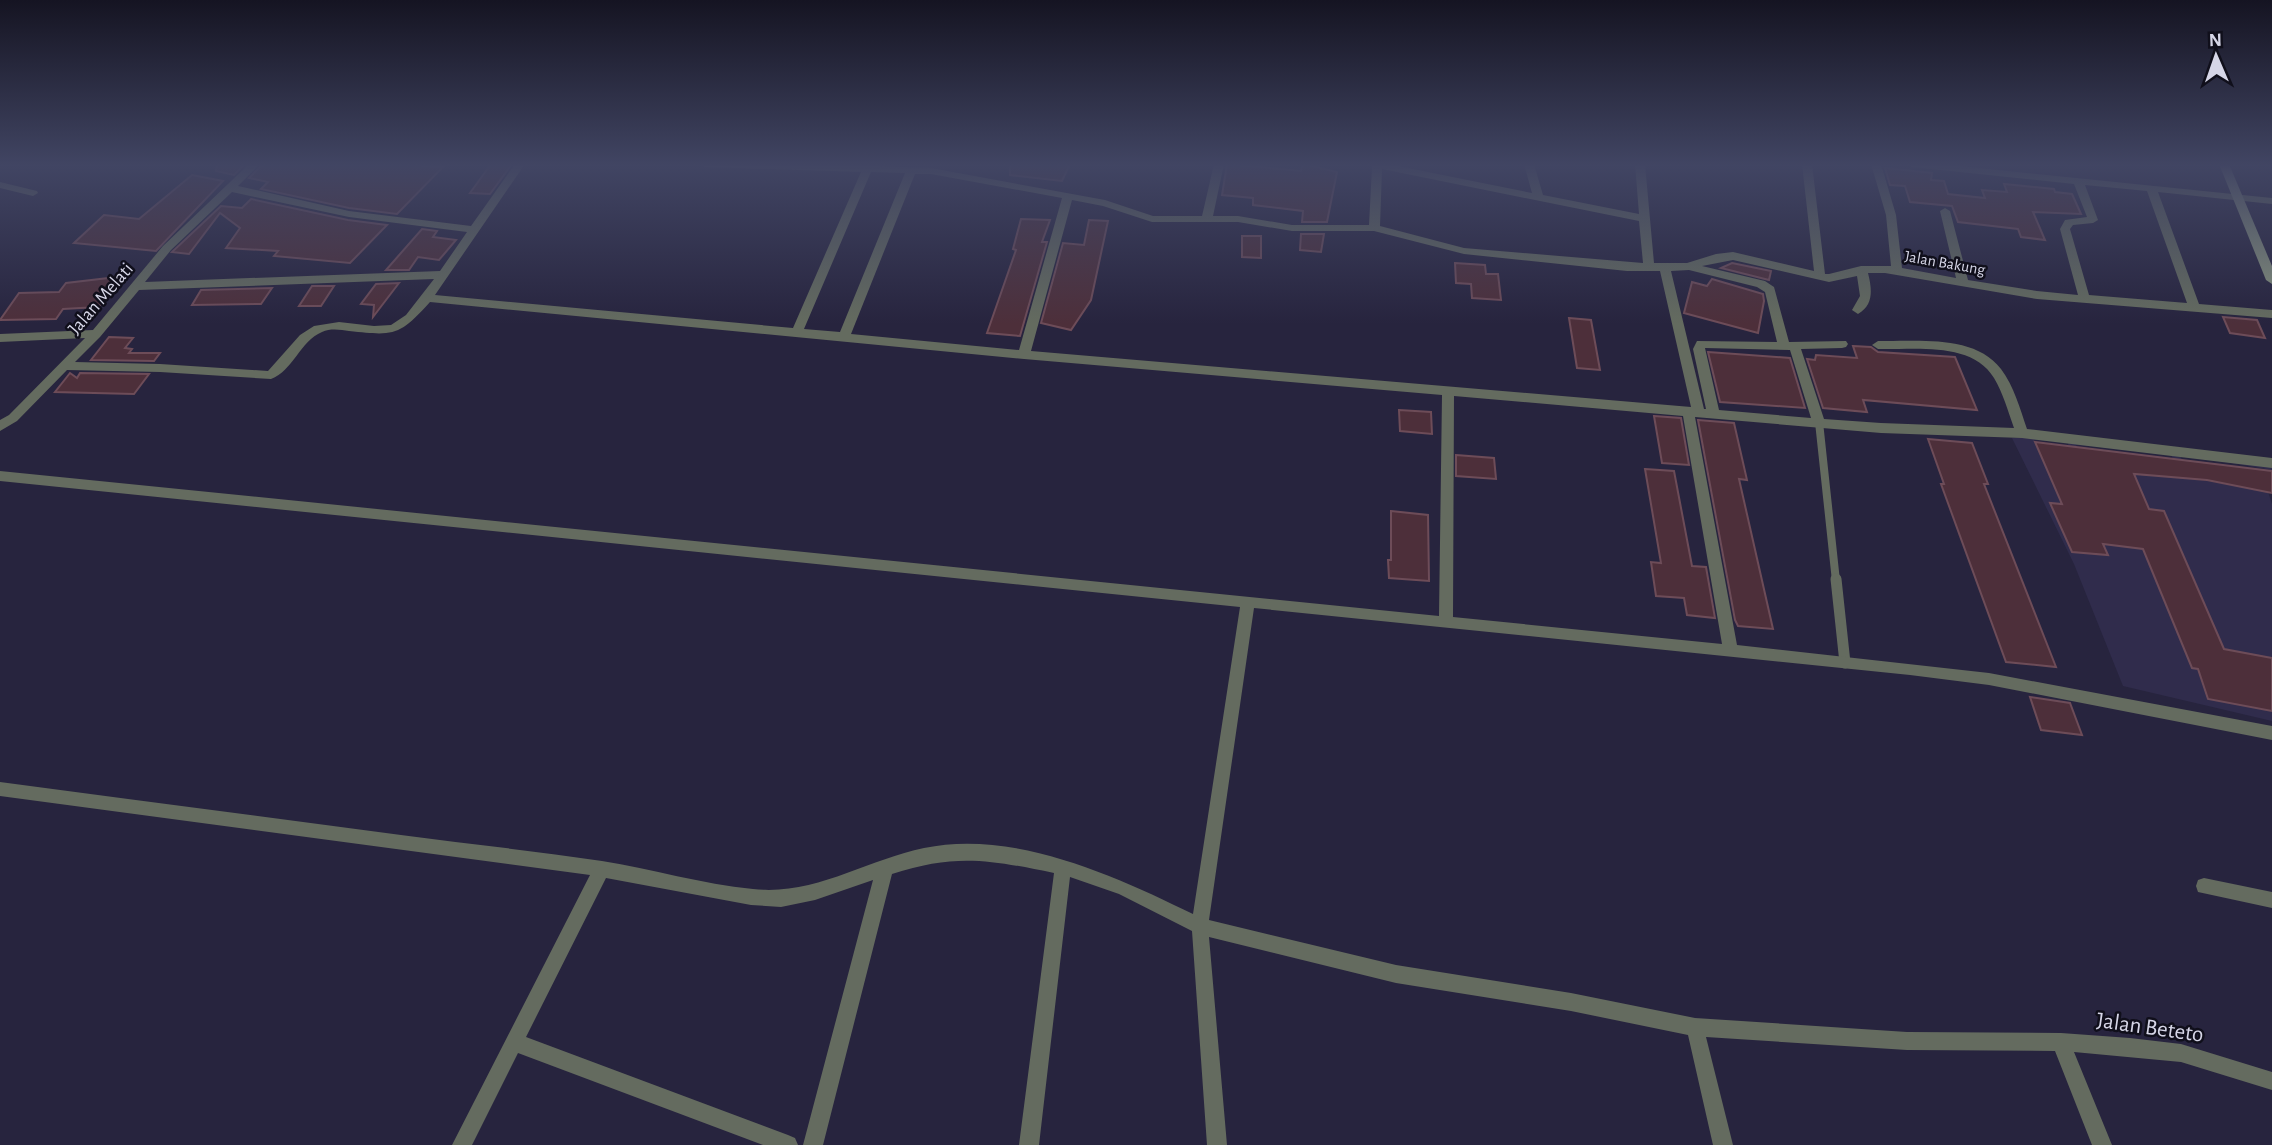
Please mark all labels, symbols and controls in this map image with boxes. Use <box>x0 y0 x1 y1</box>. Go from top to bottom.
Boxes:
north arrow <box>2181 21 2251 91</box>
text: N <box>2209 31 2222 50</box>
street label: Jalan Bakung <box>1904 248 1987 278</box>
street label: Jalan Melati <box>65 260 137 338</box>
street label: Jalan Beteto <box>2095 1009 2205 1047</box>

